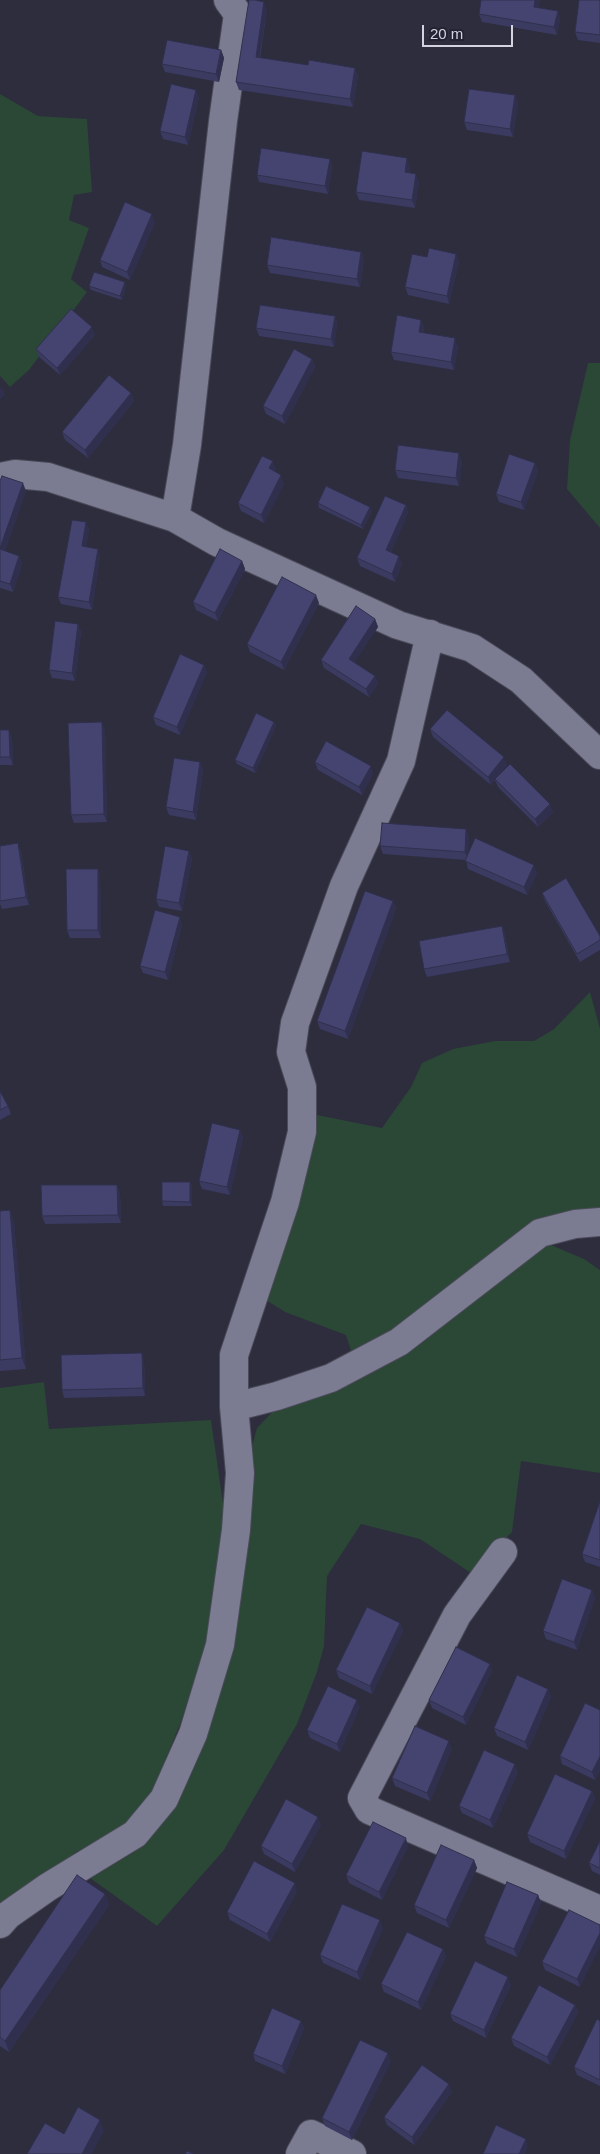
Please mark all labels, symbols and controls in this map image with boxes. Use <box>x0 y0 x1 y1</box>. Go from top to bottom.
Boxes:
scale bar <box>425 15 516 47</box>
text: 20 m <box>430 25 463 42</box>

